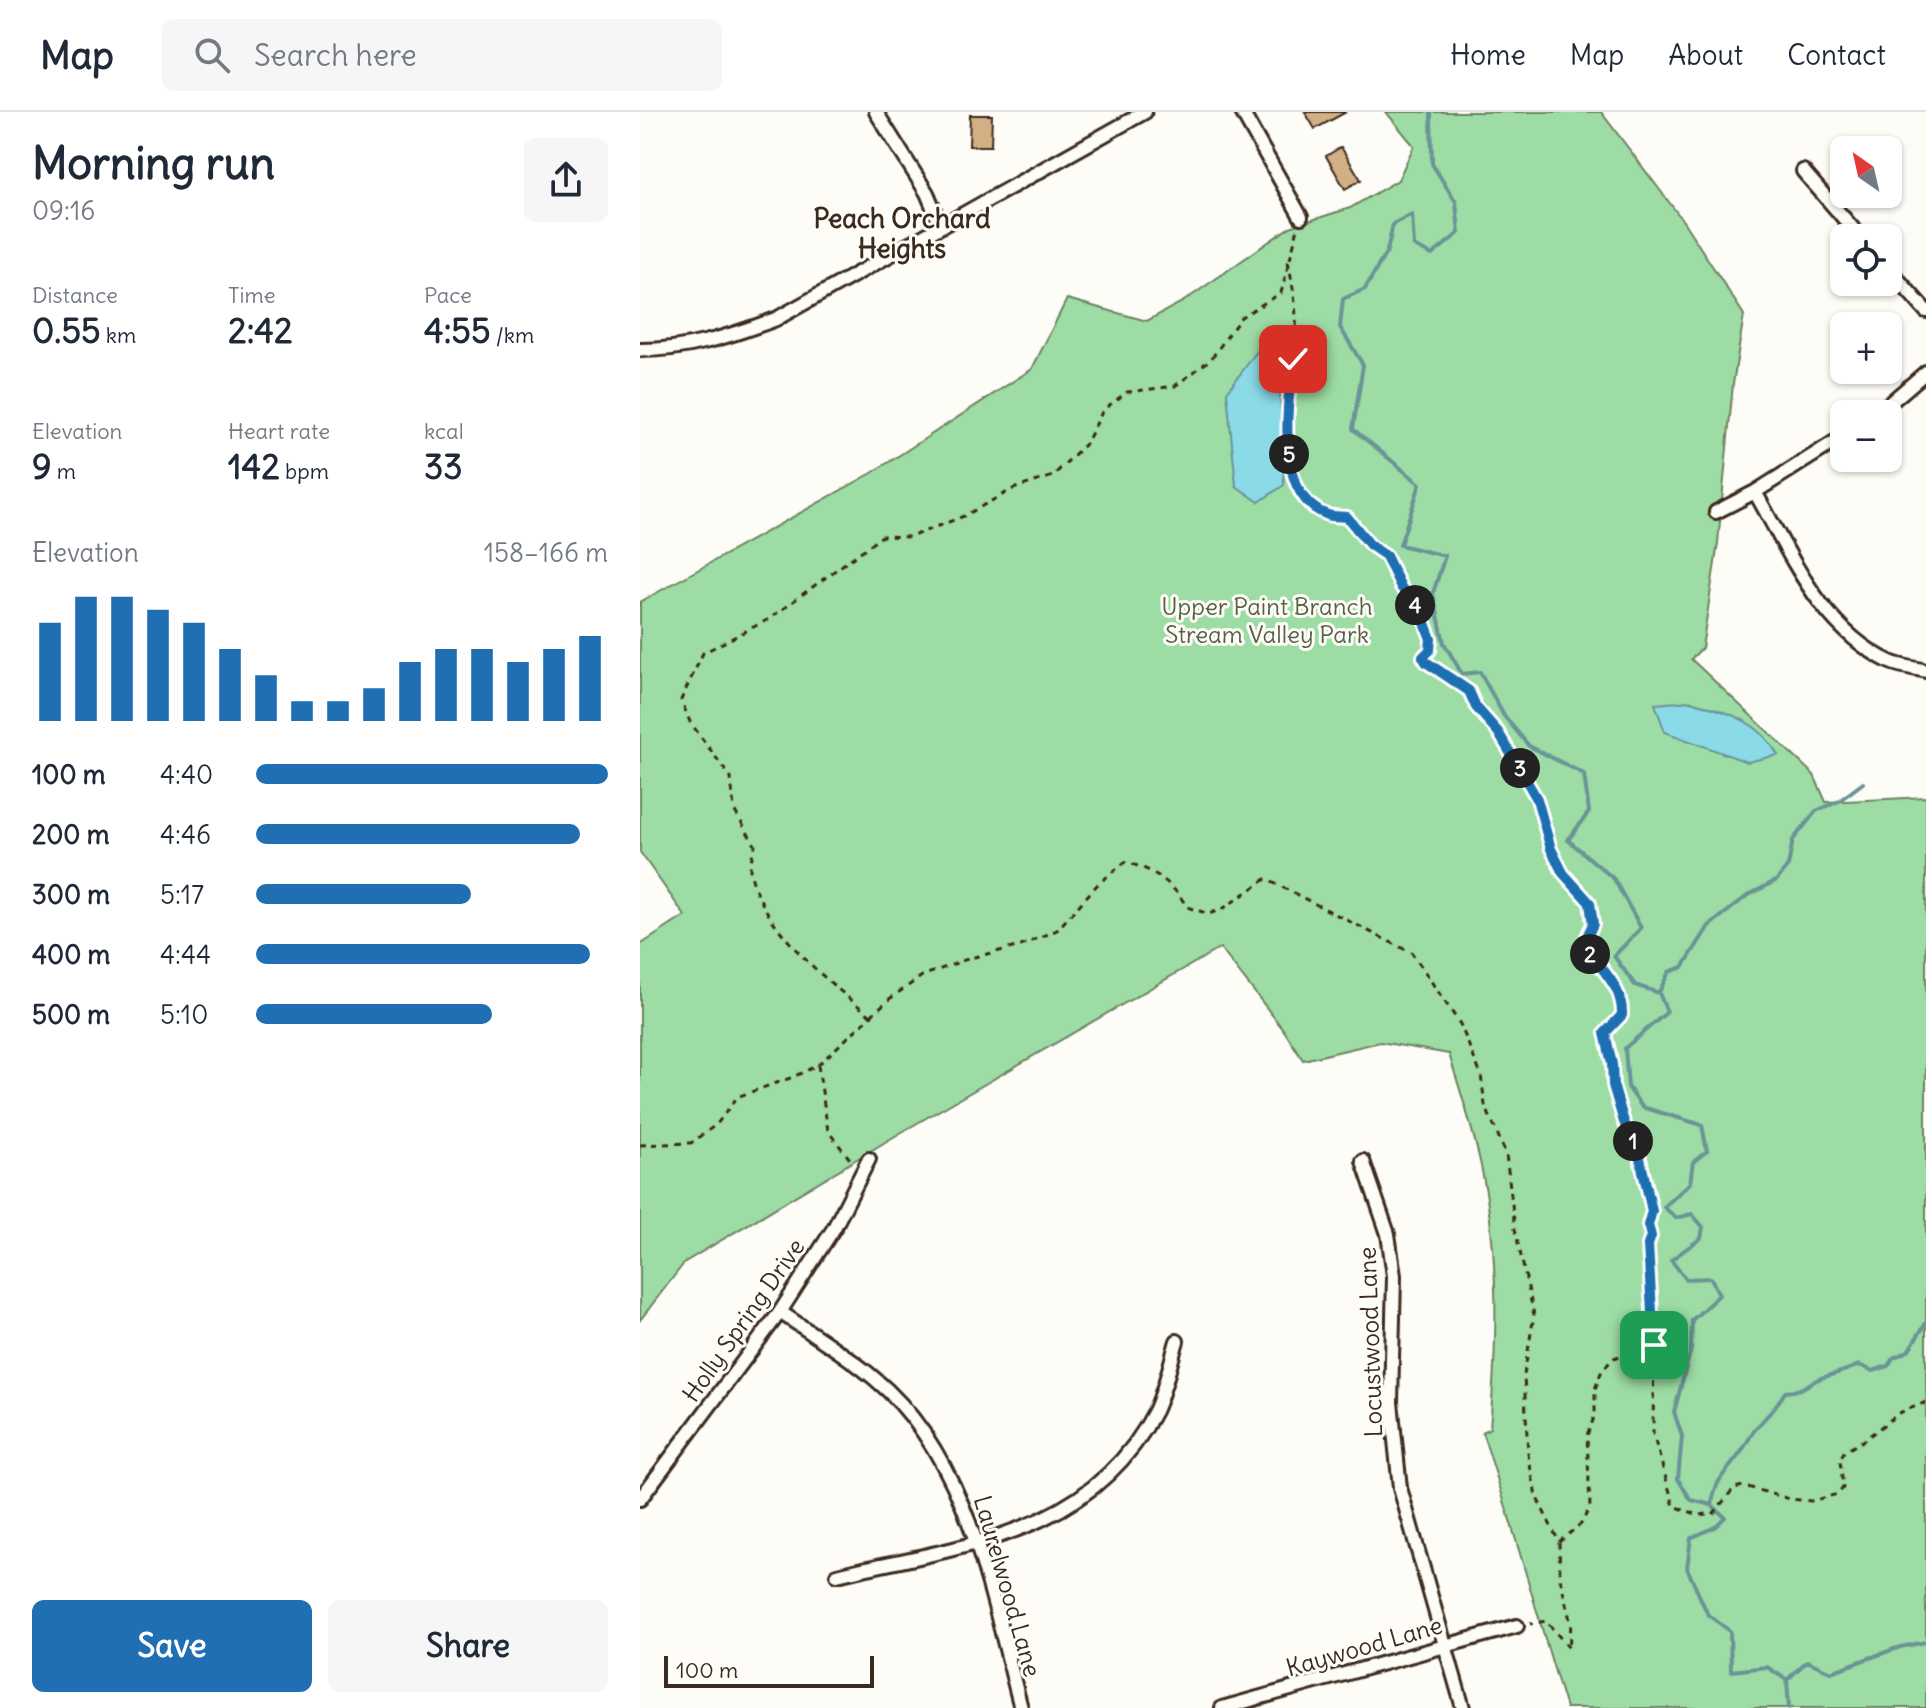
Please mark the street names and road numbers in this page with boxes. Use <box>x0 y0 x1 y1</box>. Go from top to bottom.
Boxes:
street label: Holly Spring Drive <box>675 1232 811 1408</box>
street label: Locustwood Lane <box>1352 1246 1388 1438</box>
street label: Laurelwood Lane <box>968 1492 1048 1680</box>
street label: Kaywood Lane <box>1282 1609 1446 1683</box>

